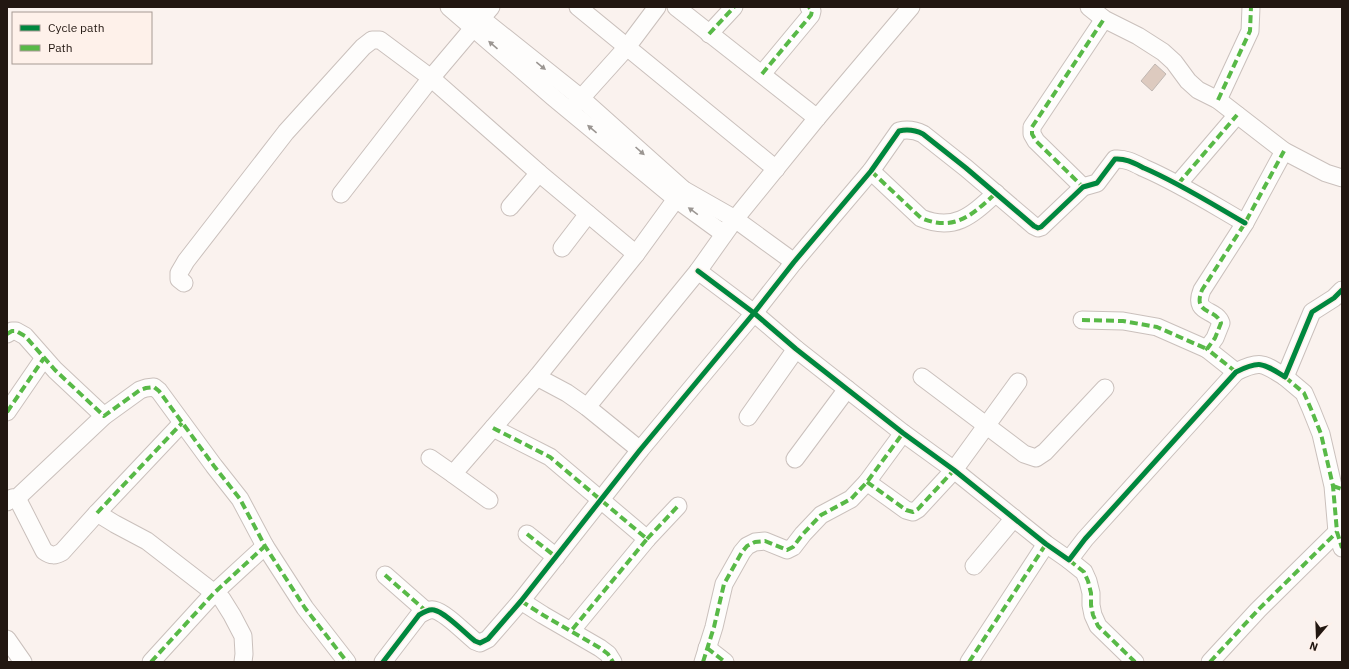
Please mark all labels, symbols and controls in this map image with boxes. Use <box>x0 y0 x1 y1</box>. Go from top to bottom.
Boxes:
legend <box>12 12 152 64</box>
text: Cycle path <box>48 20 105 35</box>
text: Path <box>48 40 73 55</box>
one-way arrow <box>488 41 498 50</box>
one-way arrow <box>536 62 547 71</box>
one-way arrow <box>587 125 598 134</box>
one-way arrow <box>635 146 645 156</box>
one-way arrow <box>688 207 698 215</box>
north arrow <box>1297 617 1337 657</box>
text: N <box>1308 639 1320 654</box>

